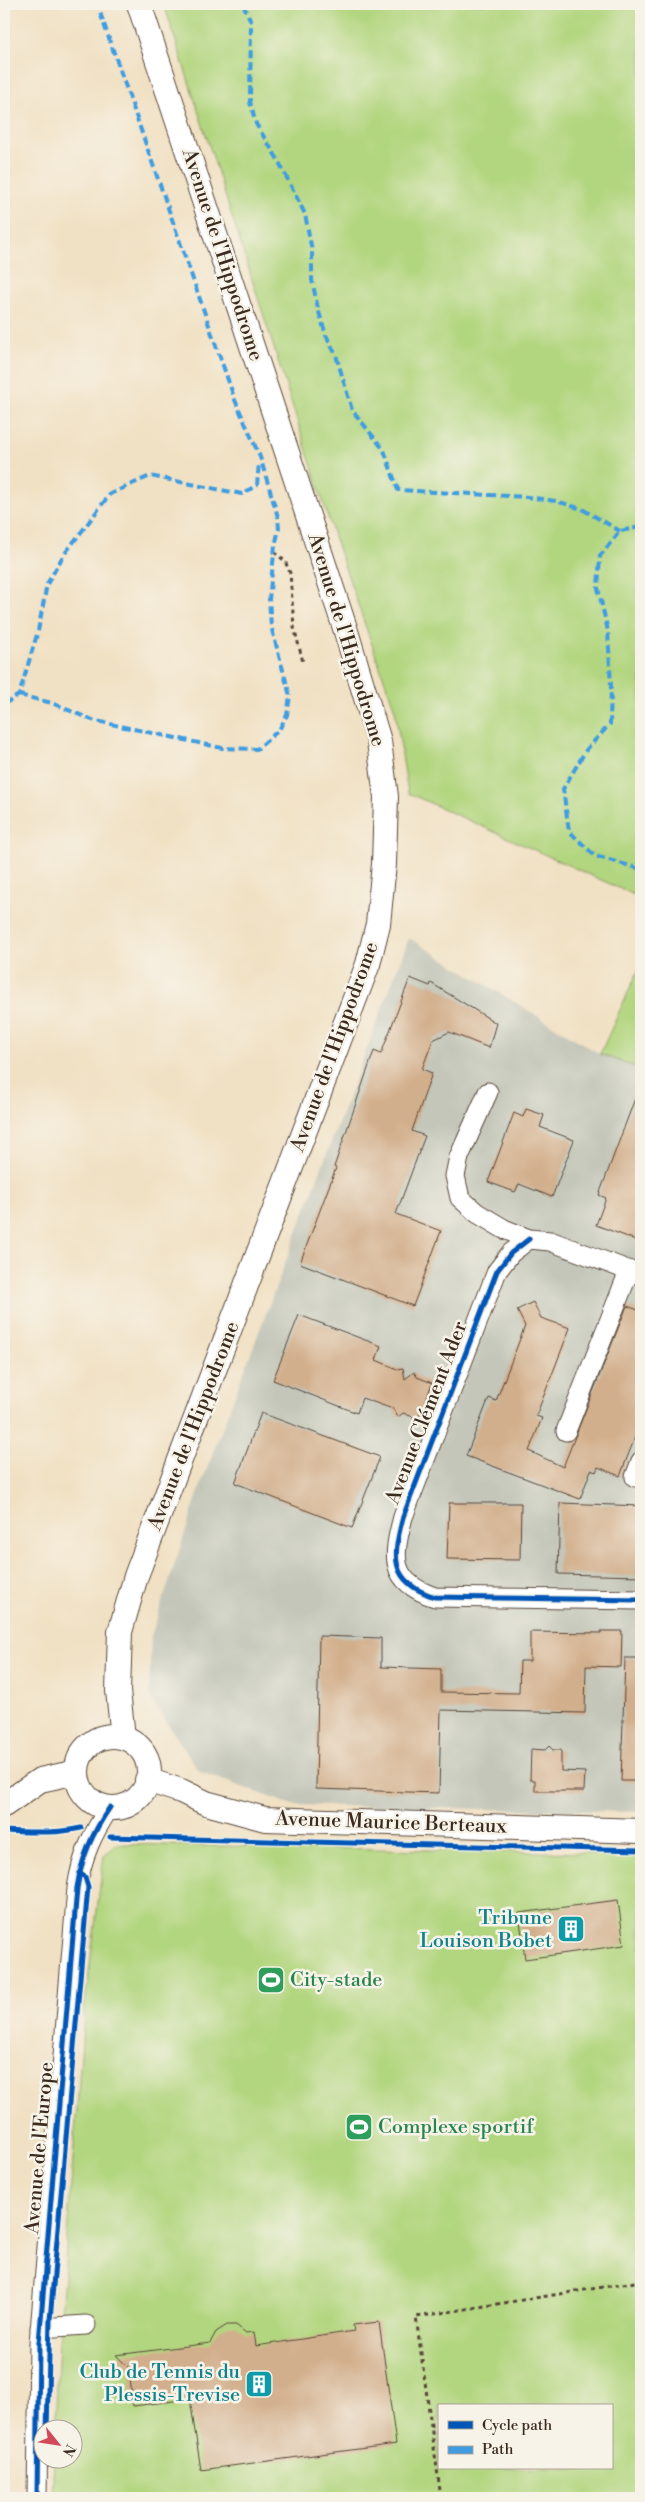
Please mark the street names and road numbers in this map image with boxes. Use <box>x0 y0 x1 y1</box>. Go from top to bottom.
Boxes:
street label: Avenue de l'Hippodrome <box>176 145 268 364</box>
street label: Avenue de l'Hippodrome <box>301 529 390 750</box>
street label: Avenue de l'Hippodrome <box>285 939 385 1156</box>
street label: Avenue de l'Hippodrome <box>142 1318 245 1535</box>
street label: Avenue Clément Ader <box>380 1318 474 1509</box>
street label: Avenue Maurice Berteaux <box>274 1806 508 1840</box>
street label: Avenue de l'Europe <box>20 2061 60 2236</box>

